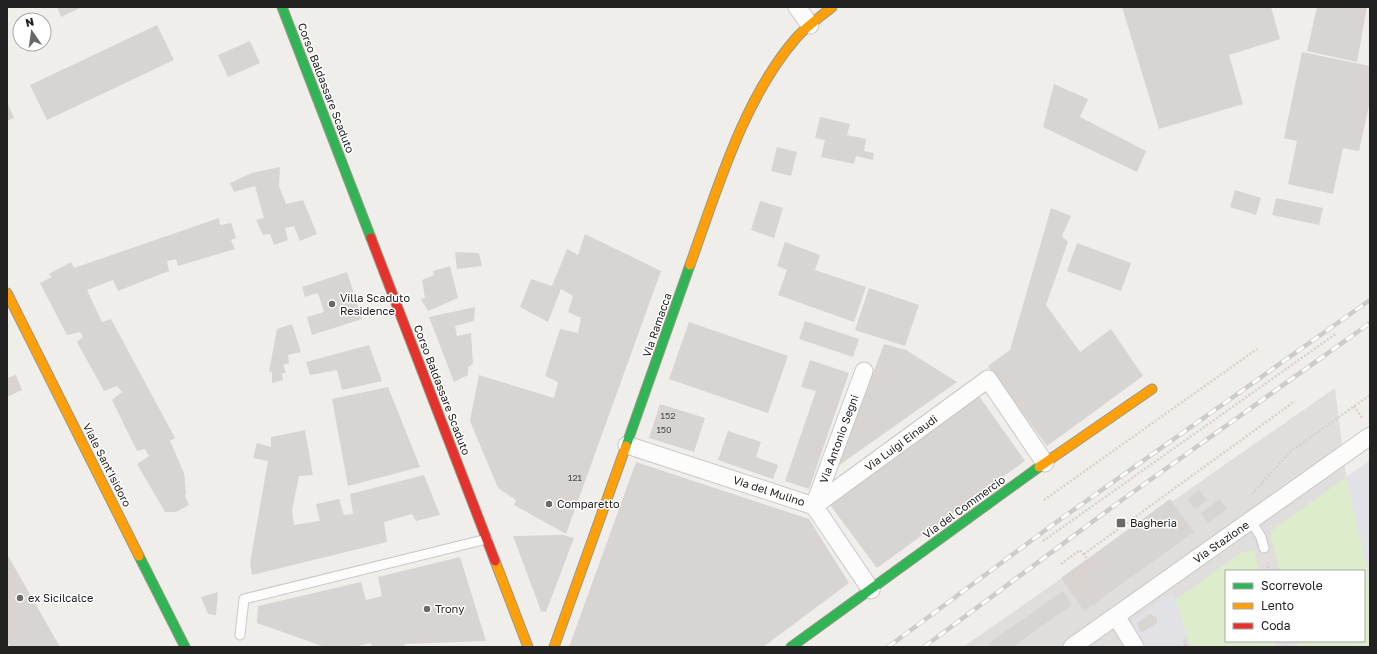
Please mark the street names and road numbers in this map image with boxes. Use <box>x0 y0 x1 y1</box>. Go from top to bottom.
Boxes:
street label: Corso Baldassare Scaduto <box>296 21 357 155</box>
street label: Via Ramacca <box>639 291 674 359</box>
street label: Corso Baldassare Scaduto <box>412 323 473 457</box>
street label: Via Antonio Segni <box>816 393 861 485</box>
street label: Via Luigi Einaudi <box>862 412 940 473</box>
street label: Viale Sant'Isidoro <box>81 421 134 509</box>
street label: Via del Commercio <box>920 472 1008 541</box>
street label: Via del Mulino <box>732 473 807 508</box>
street label: Via Stazione <box>1190 518 1251 566</box>

